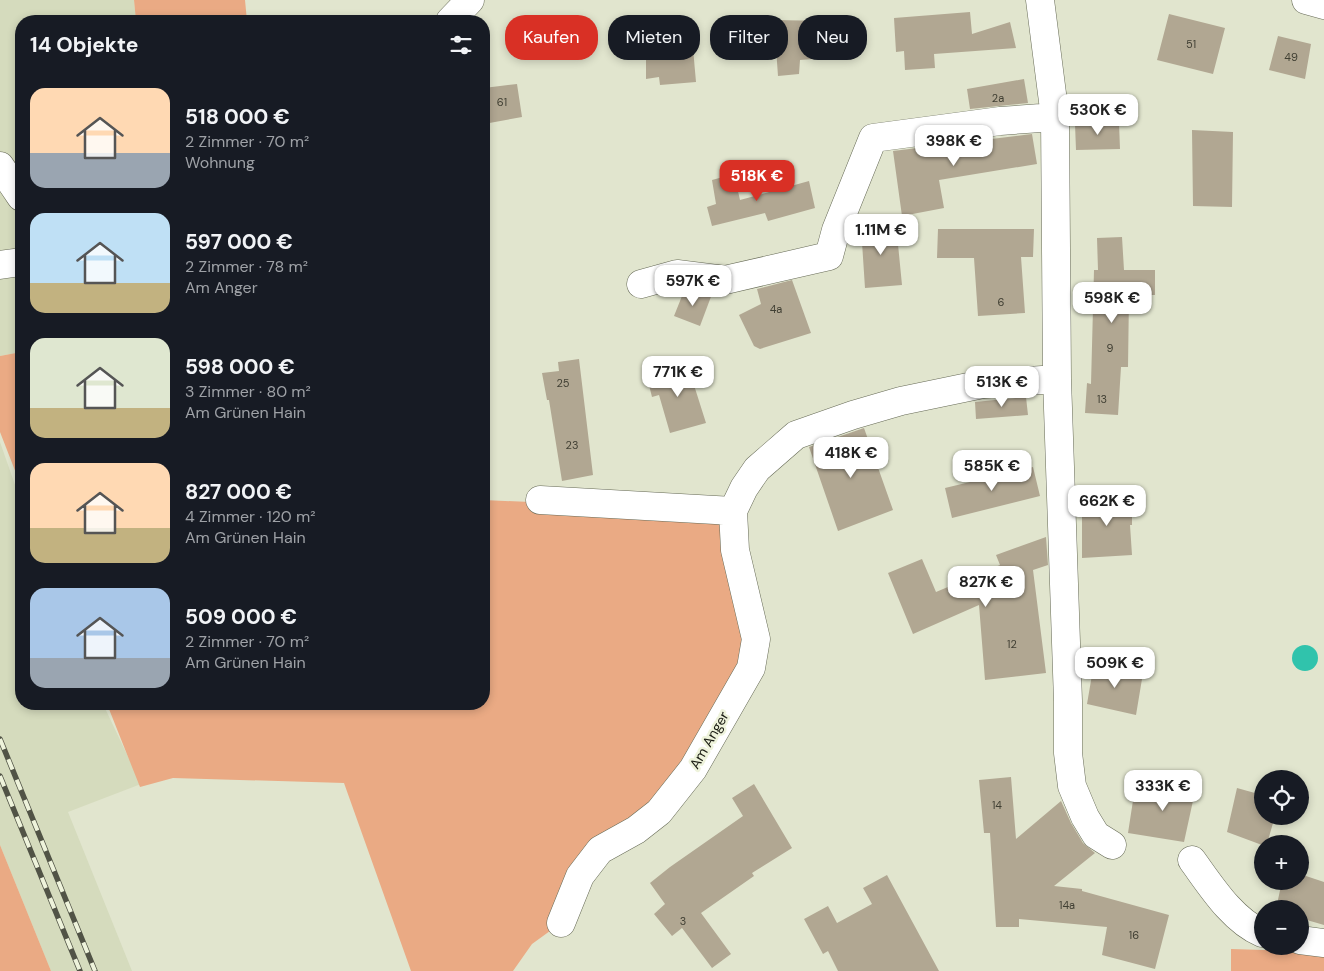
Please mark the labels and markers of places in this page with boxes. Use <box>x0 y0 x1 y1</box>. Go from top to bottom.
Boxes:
pin: 530K € <box>1057 94 1139 136</box>
pin: 398K € <box>913 124 995 167</box>
pin: 518K € <box>716 160 798 202</box>
pin: 1.11M € <box>835 214 927 256</box>
pin: 597K € <box>652 264 734 307</box>
pin: 598K € <box>1071 282 1153 324</box>
pin: 771K € <box>637 356 719 398</box>
pin: 513K € <box>961 366 1043 408</box>
pin: 418K € <box>810 436 892 479</box>
pin: 585K € <box>951 450 1033 492</box>
pin: 662K € <box>1066 484 1148 527</box>
pin: 827K € <box>945 566 1027 608</box>
pin: 509K € <box>1074 646 1156 689</box>
pin: 333K € <box>1122 770 1204 812</box>

